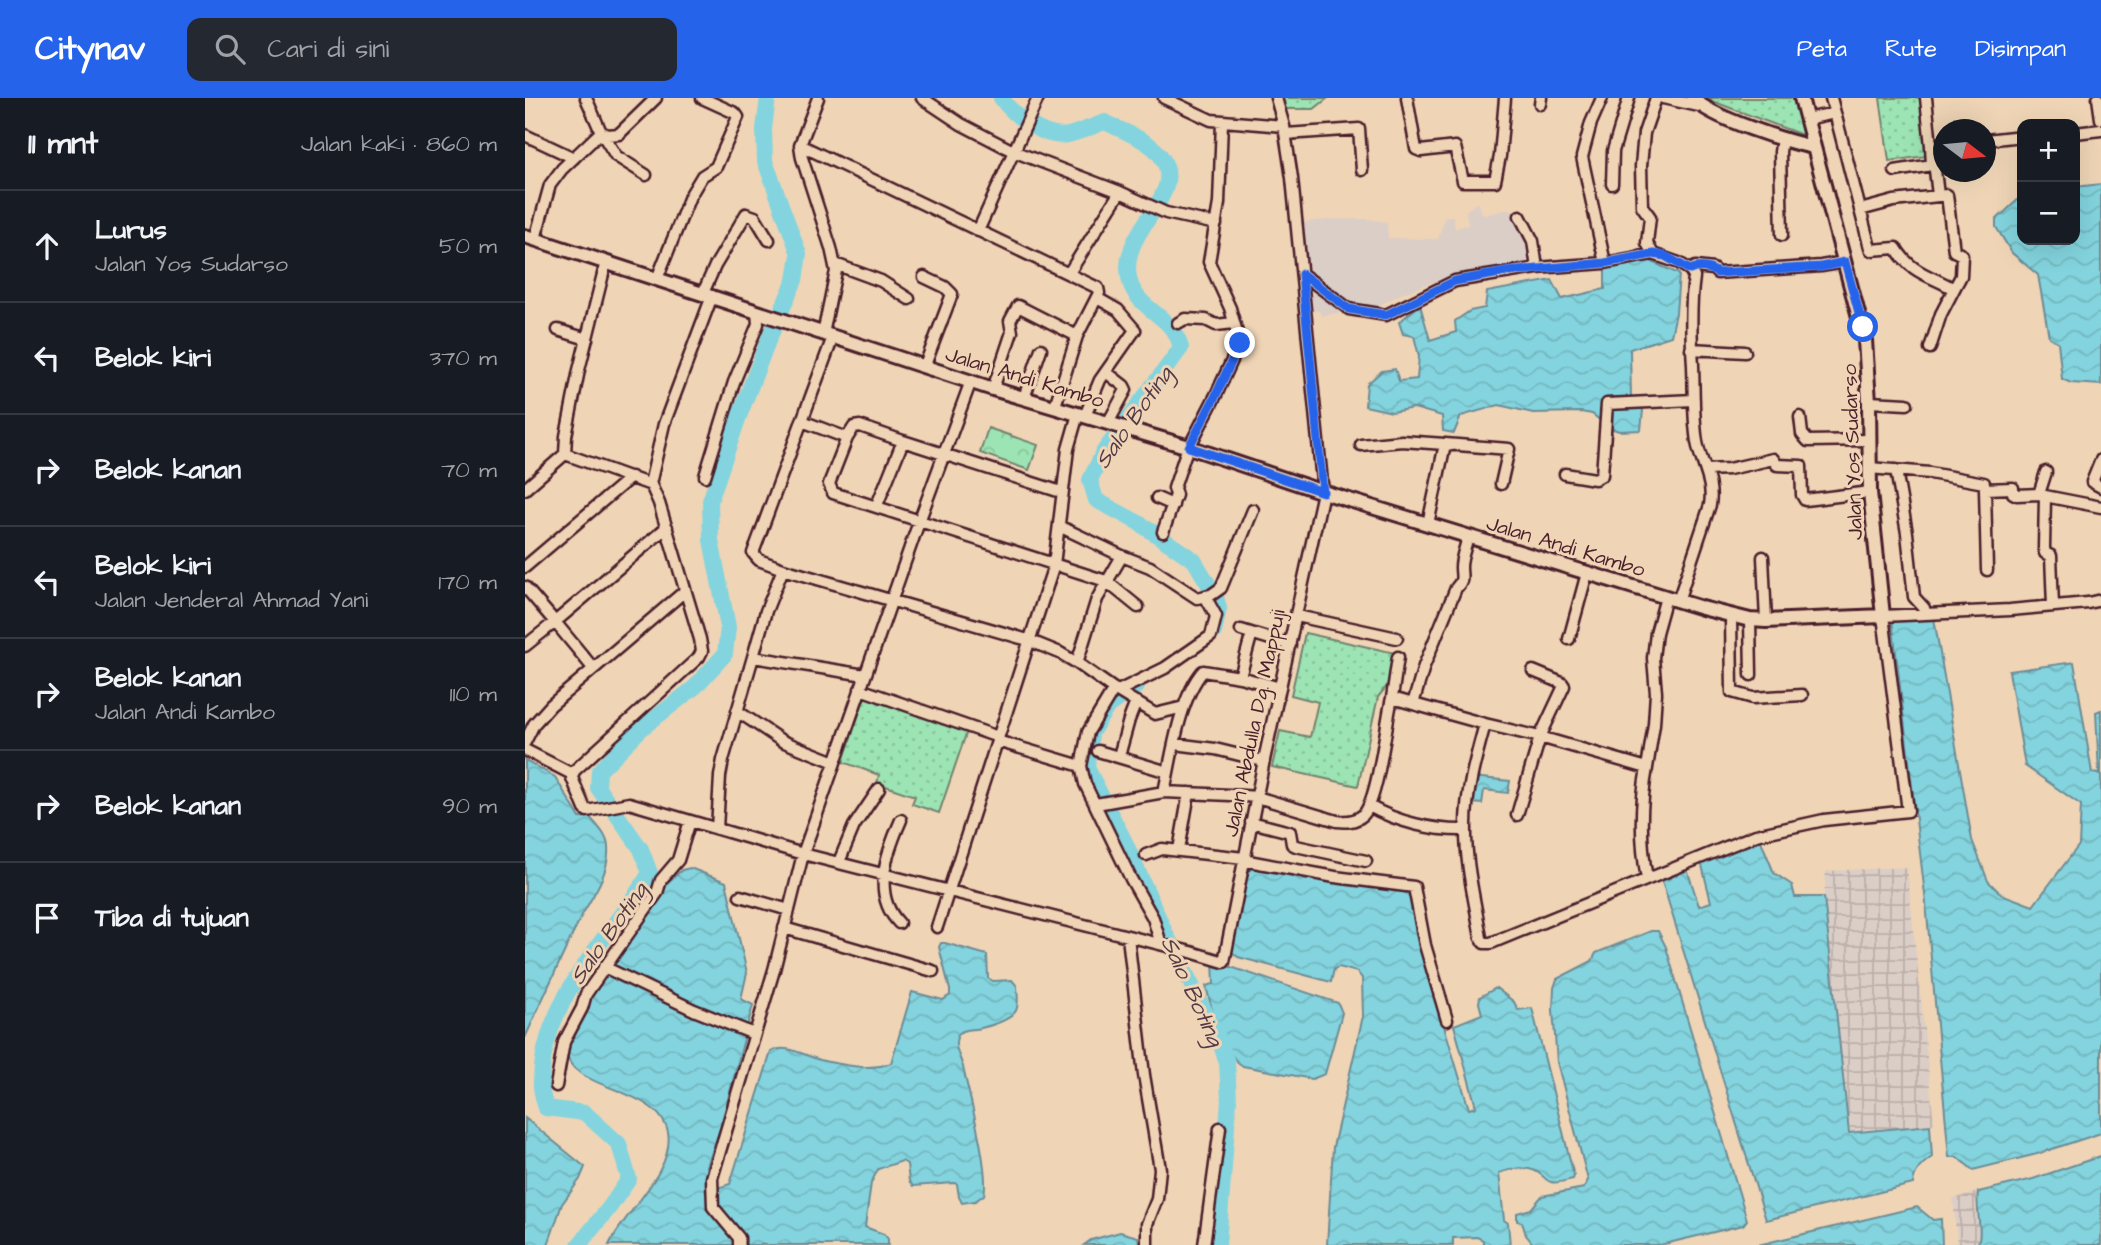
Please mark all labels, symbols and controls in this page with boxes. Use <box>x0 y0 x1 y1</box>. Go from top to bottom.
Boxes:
search box <box>187 18 677 81</box>
text: Citynav <box>35 26 145 72</box>
icon: search <box>211 30 249 68</box>
text: Cari di sini <box>267 31 389 67</box>
text: Peta <box>1797 32 1847 66</box>
text: Rute <box>1885 32 1937 66</box>
text: Disimpan <box>1975 32 2066 66</box>
north arrow <box>1933 119 1996 182</box>
map controls <box>2017 119 2080 245</box>
button: + <box>2017 119 2080 182</box>
text: 11 mnt <box>28 123 98 165</box>
text: Jalan kaki · 860 m <box>301 128 497 160</box>
button: − <box>2017 182 2080 245</box>
text: Lurus <box>95 212 167 248</box>
icon: ahead <box>28 227 66 265</box>
text: 50 m <box>439 230 497 262</box>
text: Jalan Yos Sudarso <box>95 248 288 280</box>
route start <box>1847 311 1878 342</box>
route end <box>1224 327 1255 358</box>
icon: left <box>28 339 66 377</box>
text: Belok kiri <box>95 340 211 376</box>
street label: Jalan Andi Kambo <box>942 340 1108 415</box>
text: 370 m <box>430 342 497 374</box>
water label: Salo Boting <box>1087 359 1182 476</box>
street label: Jalan Yos Sudarso <box>1835 363 1870 541</box>
icon: right <box>28 451 66 489</box>
text: Belok kanan <box>95 452 241 488</box>
text: 70 m <box>441 454 497 486</box>
street label: Jalan Andi Kambo <box>1483 509 1649 584</box>
text: Belok kiri <box>95 548 211 584</box>
icon: left <box>28 563 66 601</box>
text: 170 m <box>438 566 497 598</box>
text: Jalan Jenderal Ahmad Yani <box>95 584 368 616</box>
street label: Jalan Abdulla Dg. Mappuji <box>1216 607 1295 840</box>
text: Belok kanan <box>95 660 241 696</box>
icon: right <box>28 675 66 713</box>
text: 110 m <box>449 678 497 710</box>
text: Jalan Andi Kambo <box>95 696 275 728</box>
icon: right <box>28 787 66 825</box>
text: Belok kanan <box>95 788 241 824</box>
text: 90 m <box>442 790 497 822</box>
water label: Salo Boting <box>562 875 657 992</box>
icon: arrive <box>28 899 66 937</box>
text: Tiba di tujuan <box>95 900 249 936</box>
water label: Salo Boting <box>1152 931 1232 1053</box>

